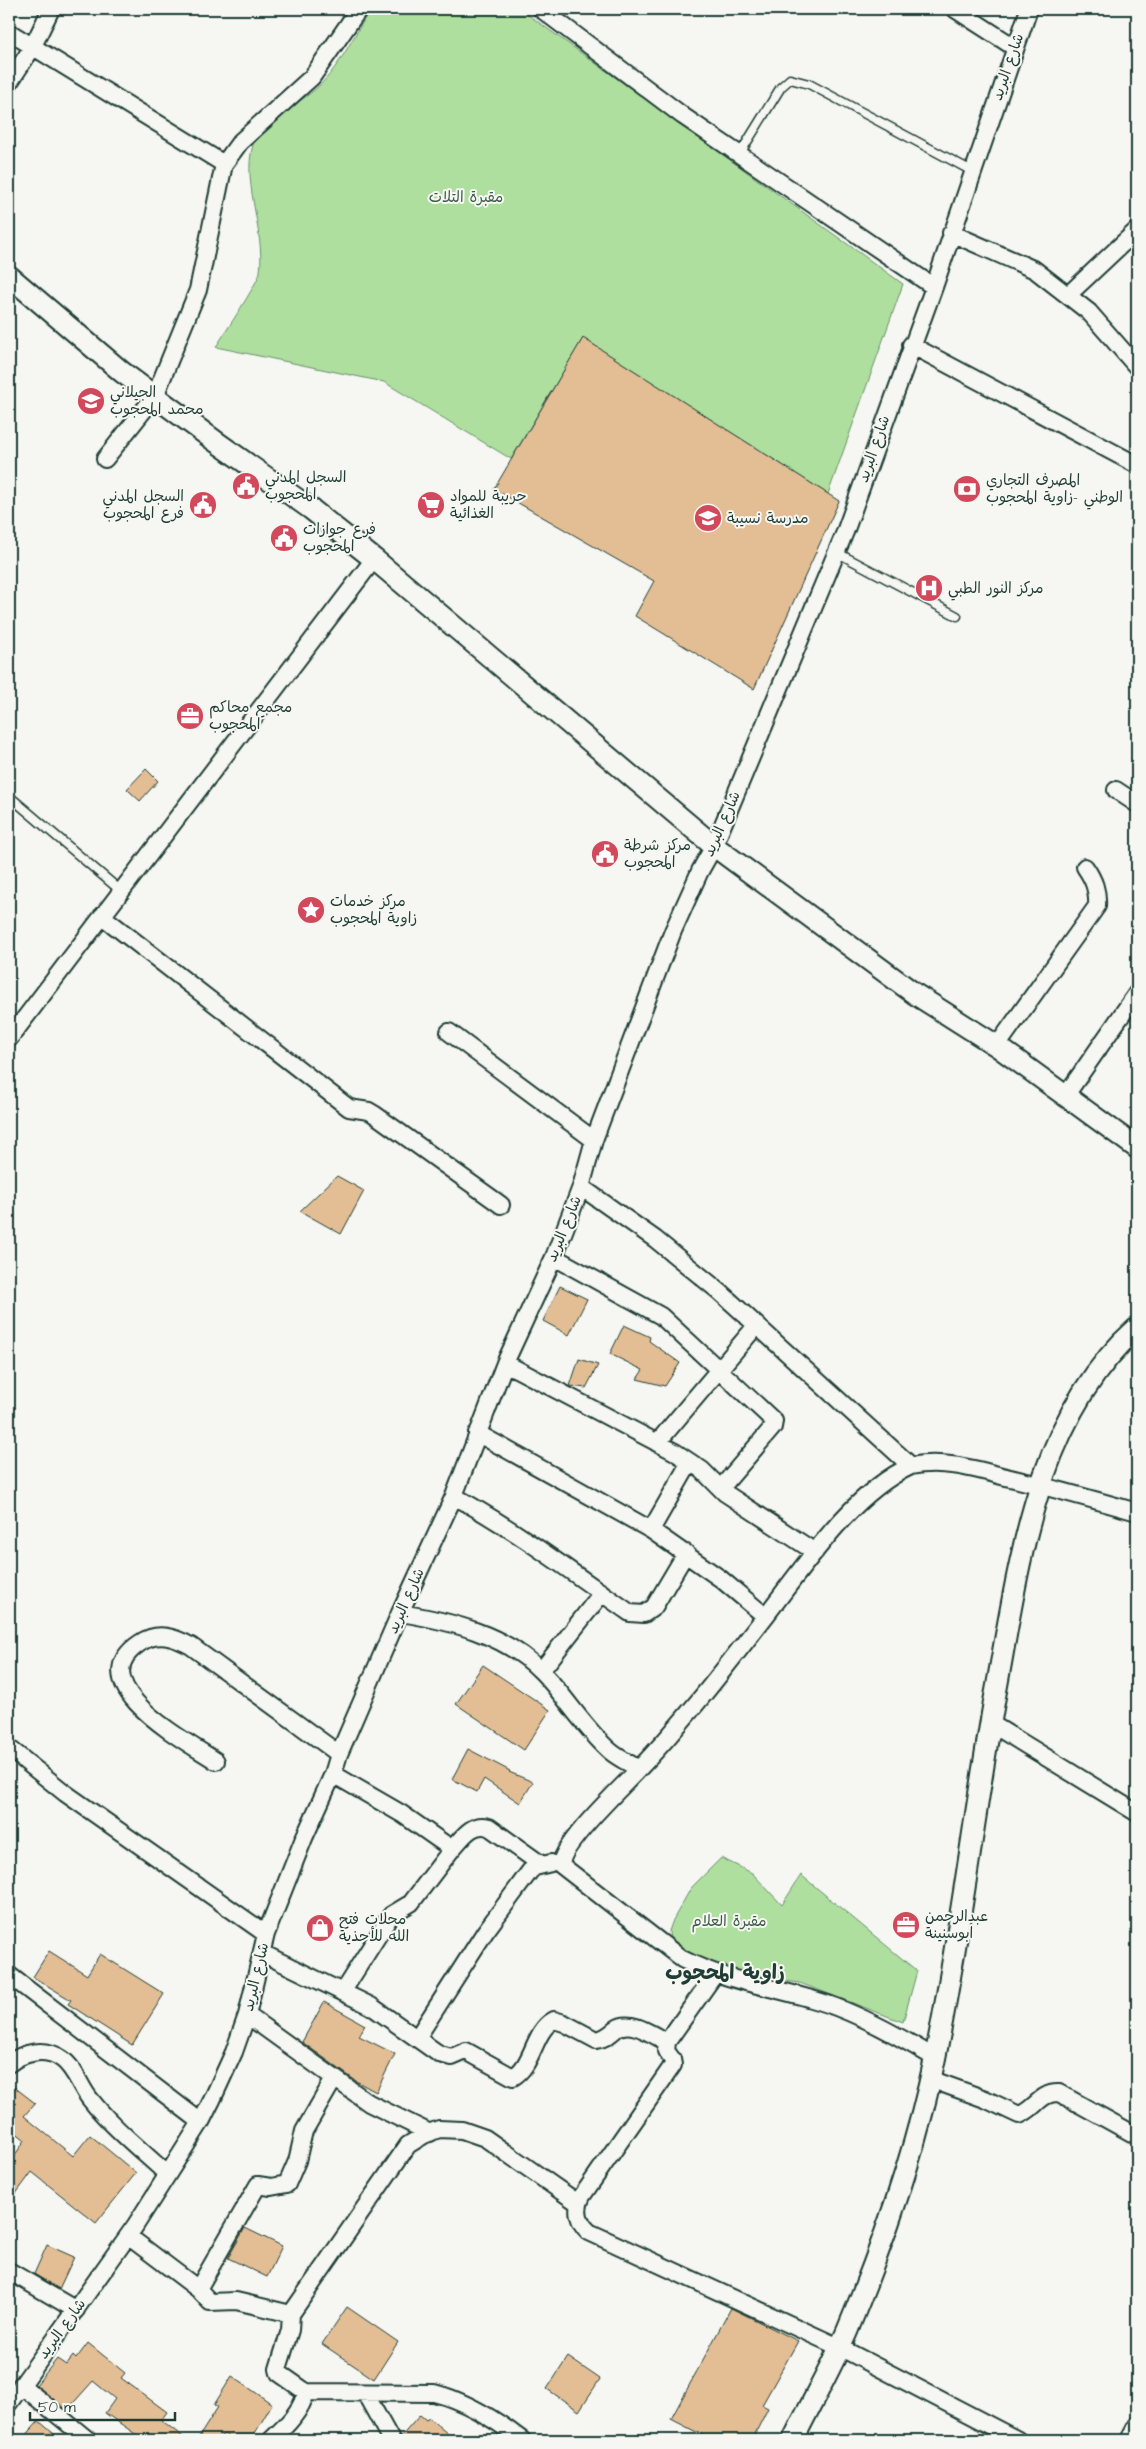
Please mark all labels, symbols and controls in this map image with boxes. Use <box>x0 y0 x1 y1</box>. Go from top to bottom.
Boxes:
street label: شارع البريد <box>987 31 1029 103</box>
park label: مقبرة التلات <box>429 187 503 208</box>
place label: الجيلاني محمد المحجوب <box>110 382 204 420</box>
school or university icon: الجيلاني محمد المحجوب <box>76 386 106 416</box>
street label: شارع البريد <box>853 413 895 485</box>
place label: السجل المدني المحجوب <box>265 467 346 505</box>
place label: المصرف التجاري الوطني -زاوية المحجوب <box>986 470 1123 510</box>
public building icon: السجل المدني المحجوب <box>231 471 261 501</box>
bank icon: المصرف التجاري الوطني -زاوية المحجوب <box>952 474 982 504</box>
place label: السجل المدني فرع المحجوب <box>103 486 184 524</box>
place label: حريبة للمواد الغذائية <box>450 486 527 524</box>
public building icon: السجل المدني فرع المحجوب <box>188 490 218 520</box>
supermarket icon: حريبة للمواد الغذائية <box>416 490 446 520</box>
school or university icon: مدرسة نسيبة <box>693 503 723 533</box>
place label: مدرسة نسيبة <box>727 508 809 529</box>
place label: فرع جوازات المحجوب <box>303 519 376 557</box>
public building icon: فرع جوازات المحجوب <box>269 523 299 553</box>
hospital icon: مركز النور الطبي <box>914 573 944 603</box>
place label: مركز النور الطبي <box>948 578 1043 601</box>
place label: مجمع محاكم المحجوب <box>209 697 292 735</box>
office icon: مجمع محاكم المحجوب <box>175 701 205 731</box>
street label: شارع البريد <box>698 788 746 860</box>
place label: مركز شرطة المحجوب <box>624 835 691 873</box>
public building icon: مركز شرطة المحجوب <box>590 839 620 869</box>
place label: مركز خدمات زاوية المحجوب <box>330 891 417 929</box>
place icon: مركز خدمات زاوية المحجوب <box>296 895 326 925</box>
street label: شارع البريد <box>541 1193 587 1265</box>
street label: شارع البريد <box>382 1565 430 1637</box>
place label: عبدالرحمن ابوسنينة <box>925 1906 988 1944</box>
place label: محلات فتح الله للأحذية <box>339 1909 409 1947</box>
office icon: عبدالرحمن ابوسنينة <box>891 1910 921 1940</box>
park label: مقبرة العلام <box>692 1911 766 1933</box>
shop icon: محلات فتح الله للأحذية <box>305 1913 335 1943</box>
street label: شارع البريد <box>238 1941 274 2013</box>
district label: زاوية المحجوب <box>665 1959 785 1987</box>
street label: شارع البريد <box>33 2295 91 2363</box>
scale bar <box>30 2389 175 2421</box>
text: 50 m <box>38 2397 76 2418</box>

